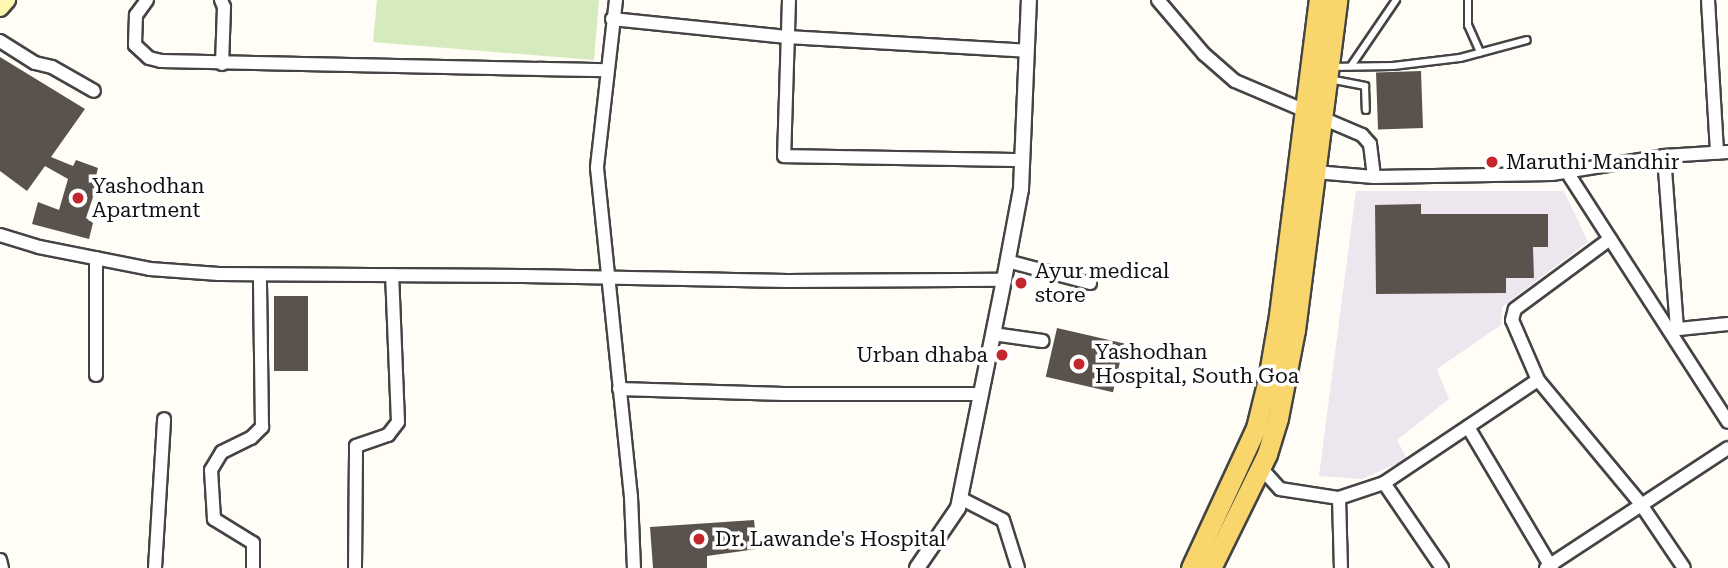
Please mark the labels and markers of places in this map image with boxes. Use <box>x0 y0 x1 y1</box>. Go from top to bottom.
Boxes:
place label: Maruthi Mandhir <box>1506 149 1679 175</box>
marker: Maruthi Mandhir <box>1484 154 1500 170</box>
place label: Yashodhan Apartment <box>92 173 205 223</box>
marker: Yashodhan Apartment <box>70 190 86 206</box>
place label: Ayur medical store <box>1035 258 1169 308</box>
marker: Ayur medical store <box>1013 275 1029 291</box>
place label: Yashodhan Hospital, South Goa <box>1095 339 1299 389</box>
place label: Urban dhaba <box>856 342 988 368</box>
marker: Urban dhaba <box>994 347 1010 363</box>
marker: Yashodhan Hospital, South Goa <box>1069 354 1089 374</box>
place label: Dr. Lawande's Hospital <box>715 526 946 552</box>
marker: Dr. Lawande's Hospital <box>689 529 709 549</box>

